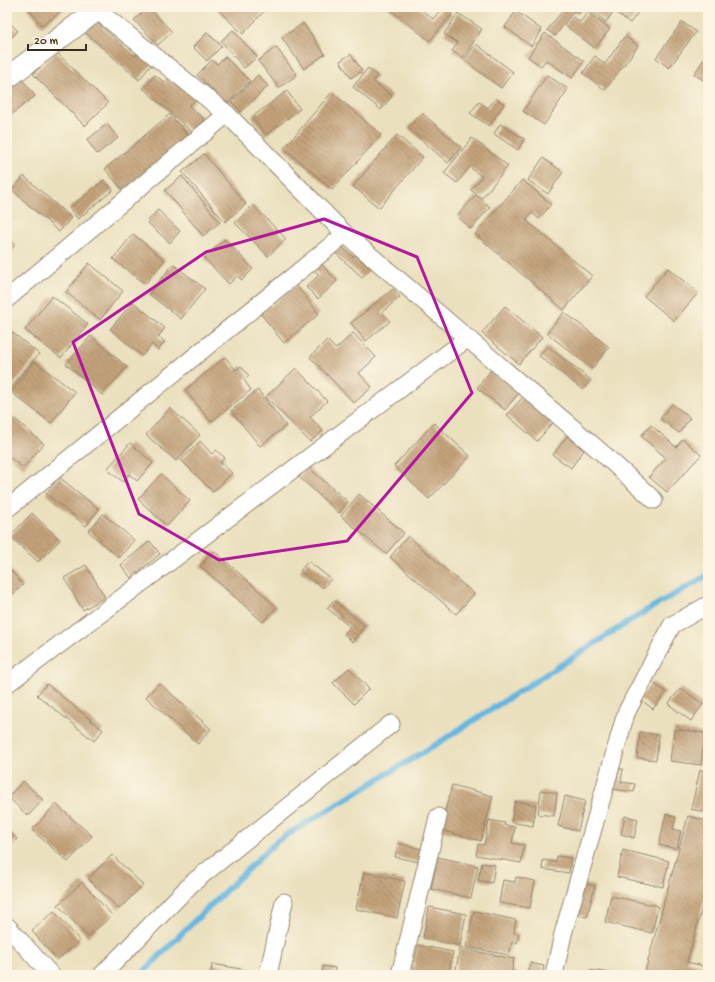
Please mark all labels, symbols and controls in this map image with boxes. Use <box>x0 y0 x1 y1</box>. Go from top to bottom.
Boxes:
scale bar <box>28 26 86 52</box>
text: 20 m <box>34 35 59 49</box>

